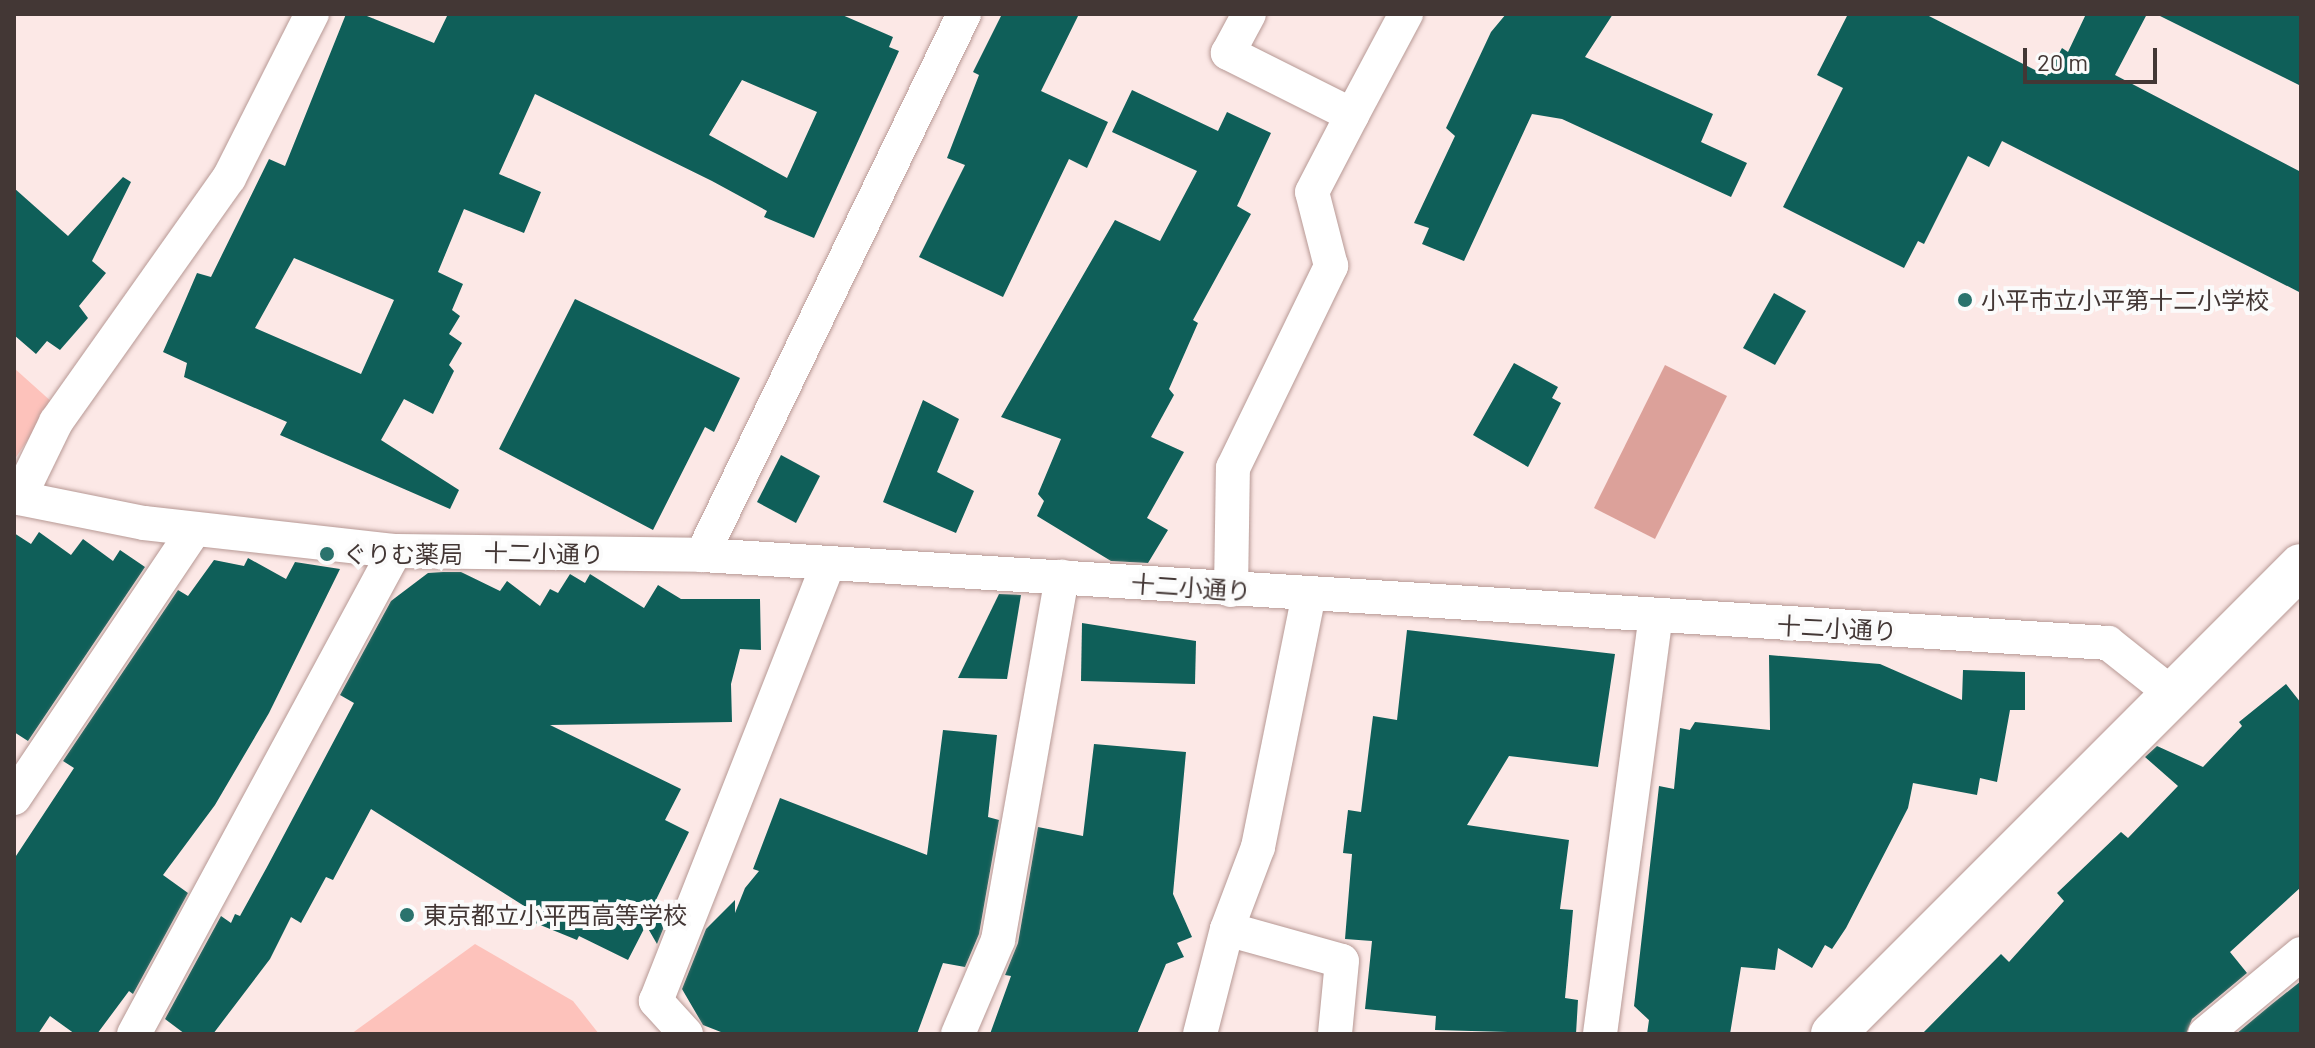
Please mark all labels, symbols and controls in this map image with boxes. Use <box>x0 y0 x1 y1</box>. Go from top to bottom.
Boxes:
scale bar <box>2027 32 2161 82</box>
text: 20 m <box>2037 47 2088 76</box>
place label: 小平市立小平第十二小学校 <box>1981 286 2269 314</box>
marker: 小平市立小平第十二小学校 <box>1956 291 1974 309</box>
street label: 十二小通り <box>484 538 604 568</box>
place label: ぐりむ薬局 <box>343 540 463 568</box>
marker: ぐりむ薬局 <box>318 545 336 563</box>
street label: 十二小通り <box>1130 568 1252 606</box>
street label: 十二小通り <box>1776 610 1898 646</box>
place label: 東京都立小平西高等学校 <box>423 901 687 929</box>
marker: 東京都立小平西高等学校 <box>398 906 416 924</box>

